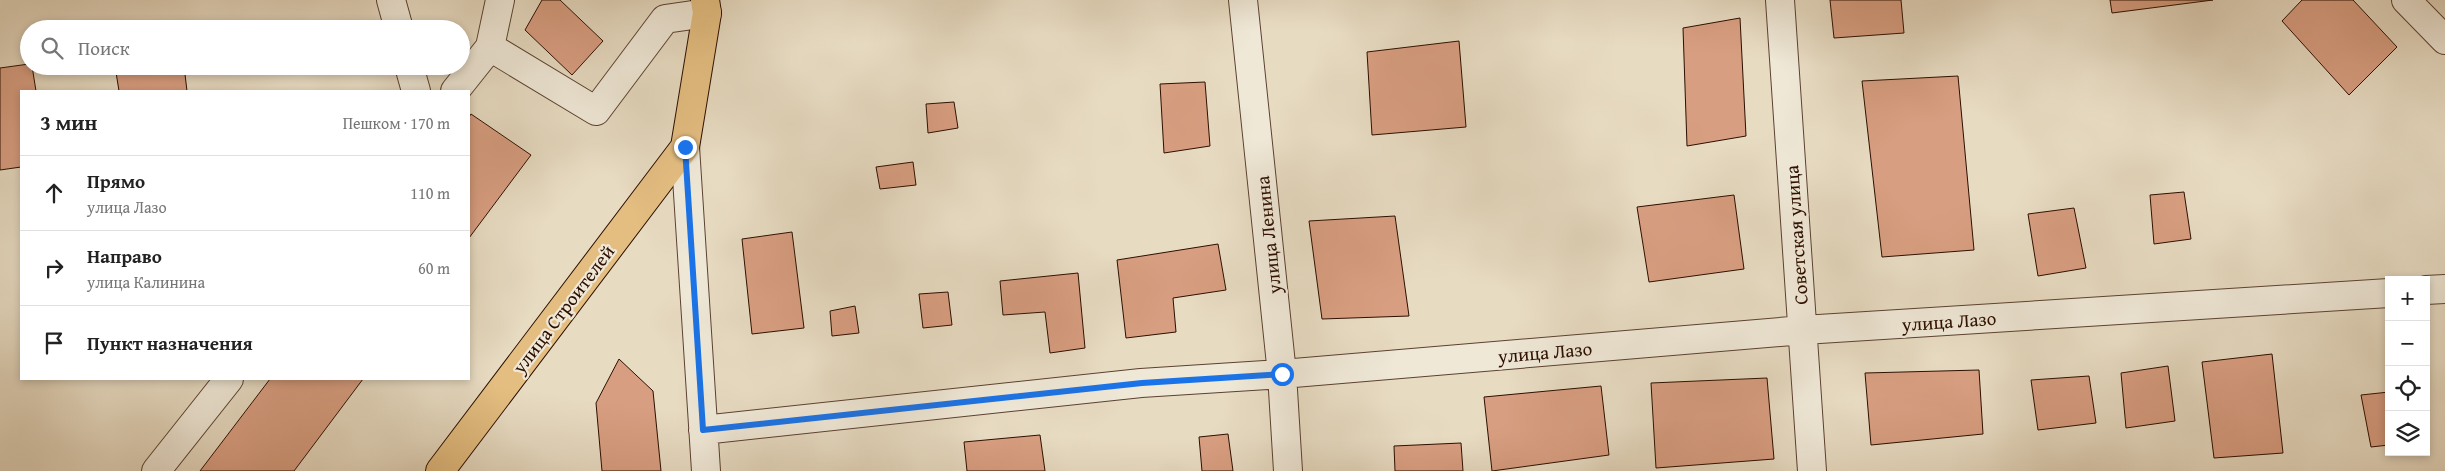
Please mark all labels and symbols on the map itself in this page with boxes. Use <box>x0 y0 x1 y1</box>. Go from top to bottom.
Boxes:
route end <box>674 136 697 159</box>
street label: Советская улица <box>1777 164 1815 306</box>
street label: улица Ленина <box>1248 174 1288 297</box>
street label: улица Строителей <box>505 239 621 380</box>
street label: улица Лазо <box>1900 304 1997 338</box>
street label: улица Лазо <box>1496 334 1593 370</box>
route start <box>1271 363 1294 386</box>

